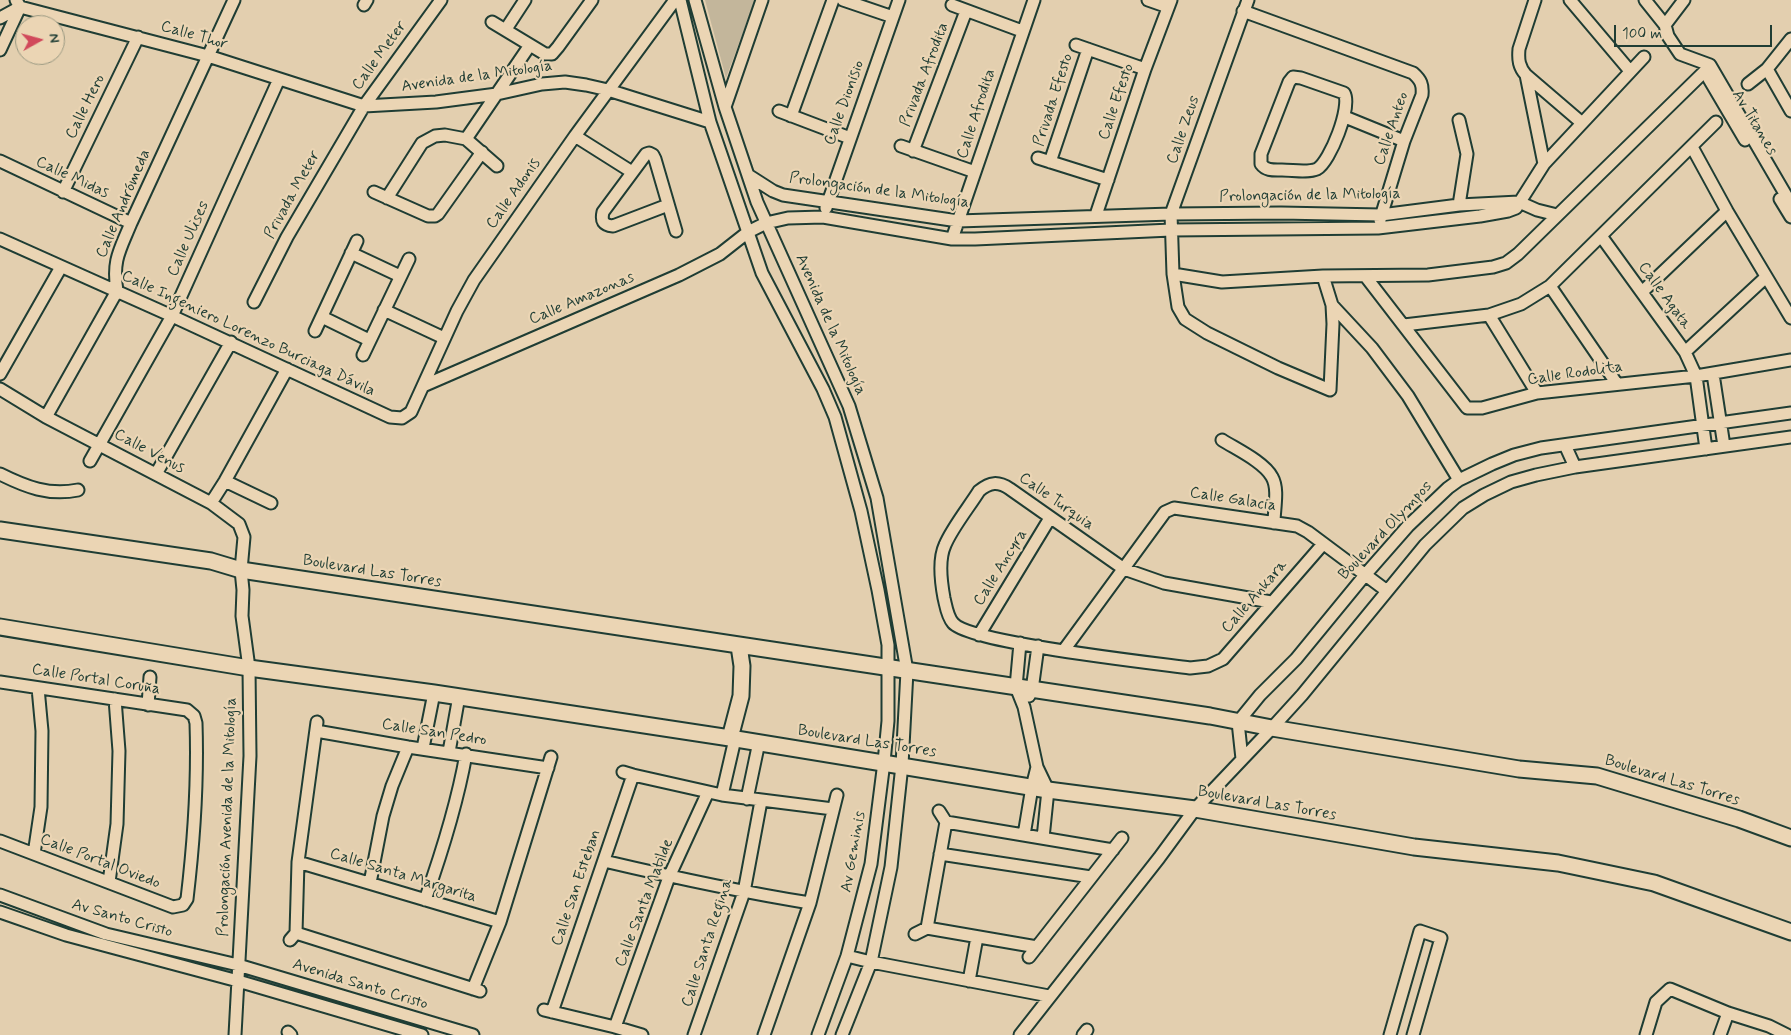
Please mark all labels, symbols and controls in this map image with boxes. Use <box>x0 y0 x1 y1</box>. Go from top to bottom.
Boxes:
north arrow <box>15 15 65 65</box>
scale bar <box>1616 15 1774 47</box>
street label: Calle Thor <box>158 17 230 55</box>
street label: Calle Meter <box>348 18 412 94</box>
street label: Privada Afrodita <box>896 20 954 130</box>
text: 100 m <box>1622 24 1662 44</box>
text: N <box>44 33 63 44</box>
street label: Privada Efesto <box>1030 51 1078 149</box>
street label: Avenida de la Mitología <box>400 57 554 97</box>
street label: Calle Dionisio <box>821 58 869 148</box>
street label: Calle Efesto <box>1095 61 1139 143</box>
street label: Calle Afrodita <box>953 67 1001 161</box>
street label: Calle Hero <box>62 72 110 142</box>
street label: Av Titanes <box>1727 87 1781 159</box>
street label: Calle Anteo <box>1370 90 1414 168</box>
street label: Calle Zeus <box>1163 93 1205 167</box>
street label: Calle Andrómeda <box>92 147 156 261</box>
street label: Privada Meter <box>261 148 325 242</box>
street label: Calle Midas <box>32 153 112 203</box>
street label: Calle Adonis <box>483 155 545 233</box>
street label: Prolongación de la Mitología <box>788 169 970 213</box>
street label: Prolongación de la Mitología <box>1219 185 1401 207</box>
street label: Calle Ulises <box>164 198 214 280</box>
street label: Avenida de la Mitología <box>790 252 870 398</box>
street label: Calle Agata <box>1633 259 1695 333</box>
street label: Calle Ingeniero Lorenzo Burciaga Dávila <box>118 267 378 401</box>
street label: Calle Amazonas <box>526 268 638 330</box>
street label: Calle Rodolita <box>1526 358 1624 390</box>
street label: Calle Venus <box>110 425 188 479</box>
street label: Calle Turquia <box>1015 469 1097 535</box>
street label: Boulevard Olympos <box>1335 477 1437 585</box>
street label: Calle Galacia <box>1188 484 1278 516</box>
street label: Calle Ancyra <box>970 526 1032 610</box>
street label: Boulevard Las Torres <box>301 552 443 592</box>
street label: Calle Ankara <box>1218 556 1292 638</box>
street label: Calle Portal Coruña <box>30 660 162 700</box>
street label: Prolongación Avenida de la Mitología <box>214 697 242 937</box>
street label: Calle San Pedro <box>380 715 488 751</box>
street label: Boulevard Las Torres <box>796 722 938 762</box>
street label: Boulevard Las Torres <box>1602 751 1742 811</box>
street label: Boulevard Las Torres <box>1196 782 1338 826</box>
street label: Av Geminis <box>837 810 871 894</box>
street label: Calle San Esteban <box>548 827 606 949</box>
street label: Calle Portal Oviedo <box>37 830 163 894</box>
street label: Calle Santa Matilde <box>612 836 678 970</box>
street label: Calle Santa Margarita <box>327 845 479 907</box>
street label: Calle Santa Regina <box>678 876 738 1010</box>
street label: Av Santo Cristo <box>69 895 175 943</box>
street label: Avenida Santo Cristo <box>290 955 430 1015</box>

